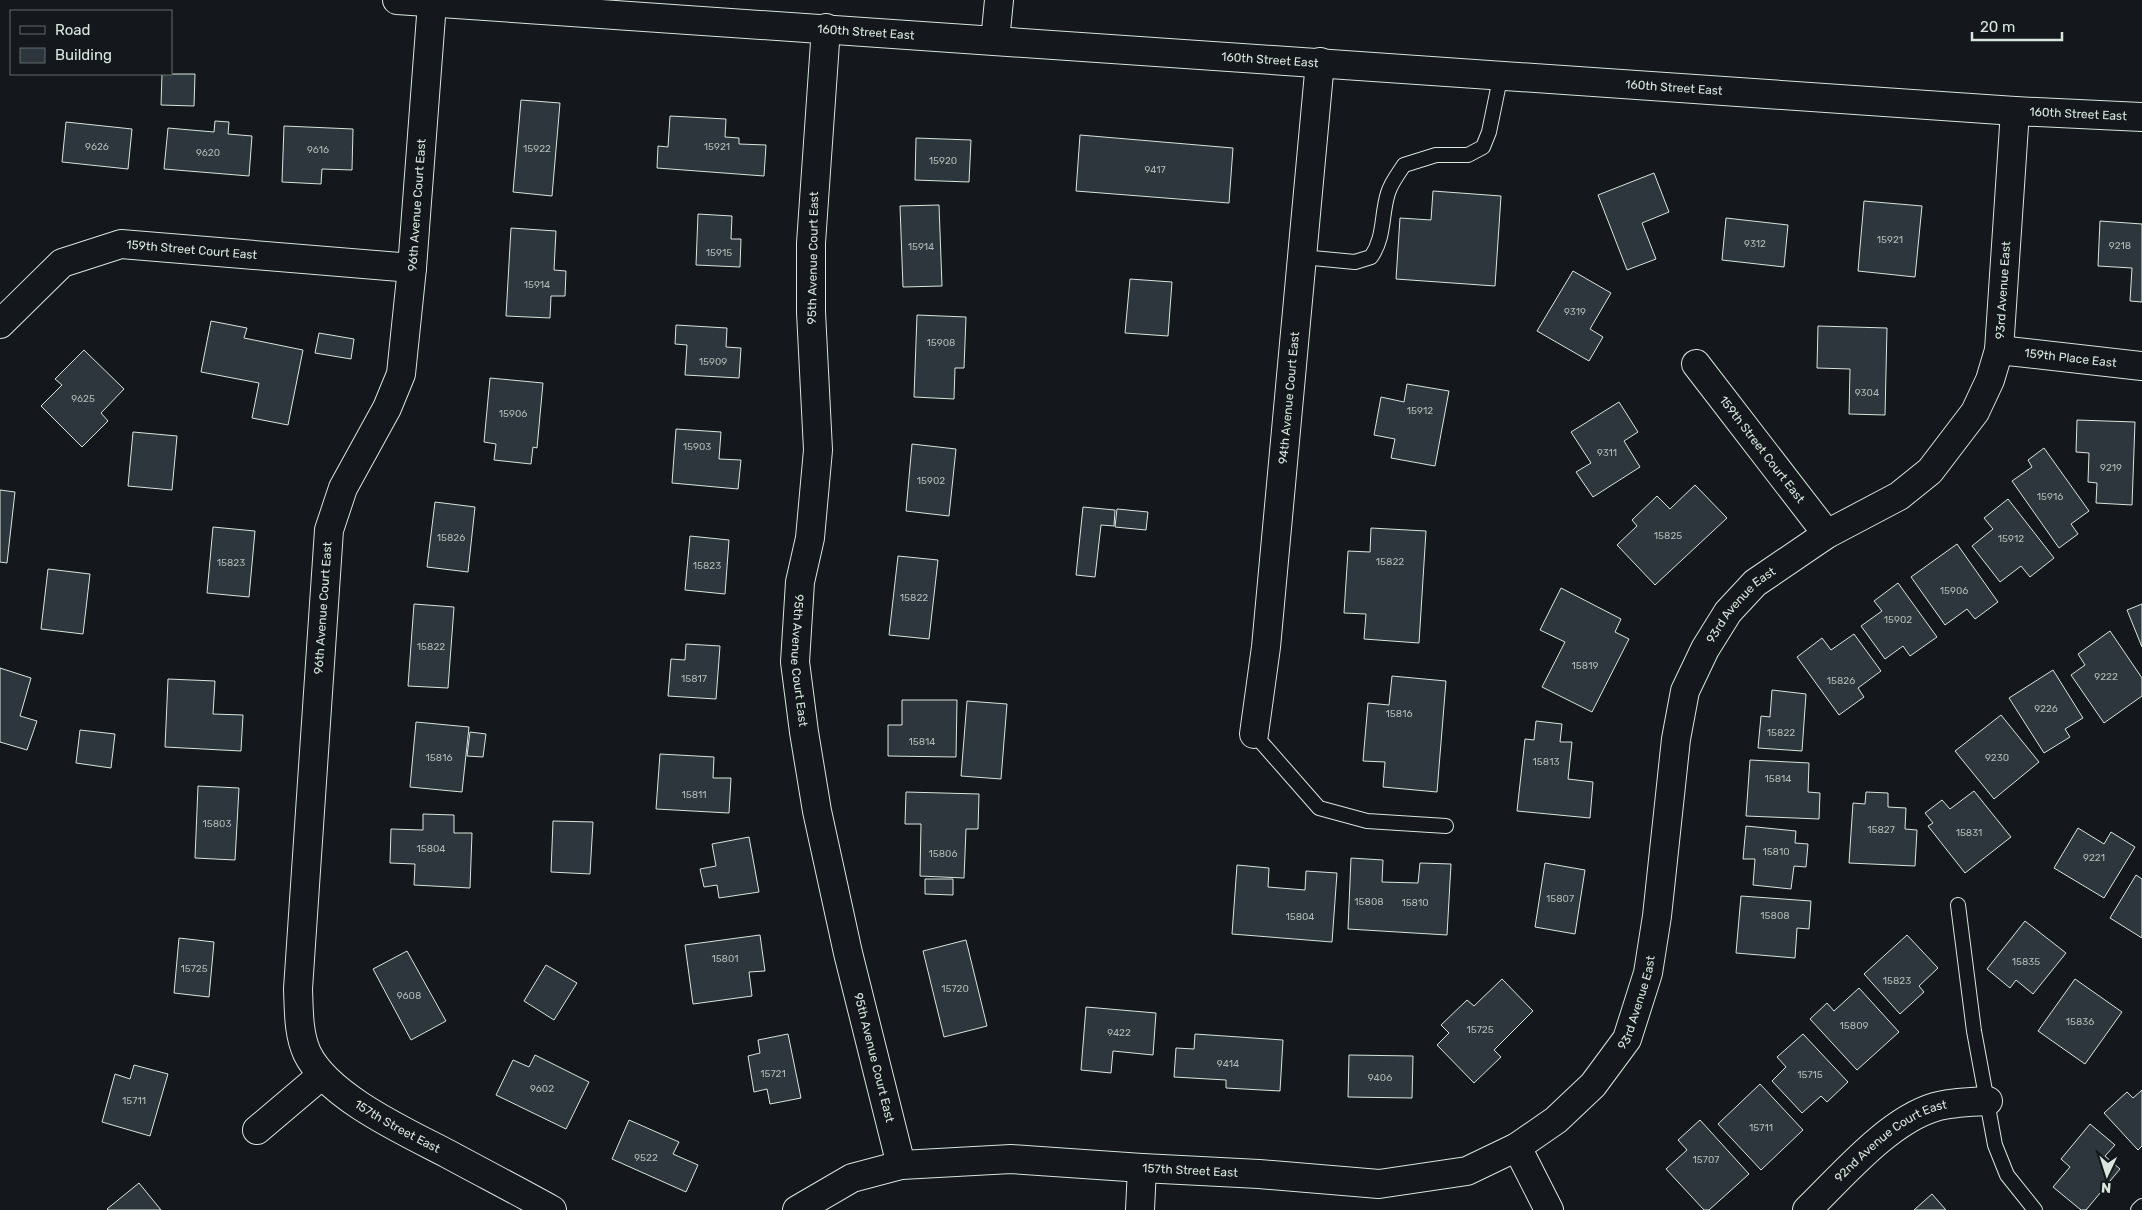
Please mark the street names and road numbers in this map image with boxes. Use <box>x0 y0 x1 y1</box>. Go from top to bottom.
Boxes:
street label: 160th Street East <box>817 22 915 43</box>
street label: 160th Street East <box>1221 50 1319 70</box>
street label: 160th Street East <box>1625 77 1723 98</box>
street label: 160th Street East <box>2029 105 2127 123</box>
street label: 96th Avenue Court East <box>405 138 429 272</box>
street label: 95th Avenue Court East <box>805 191 821 325</box>
street label: 159th Street Court East <box>126 237 258 262</box>
street label: 93rd Avenue East <box>1993 240 2013 340</box>
street label: 94th Avenue Court East <box>1276 331 1302 465</box>
street label: 159th Place East <box>2024 346 2118 370</box>
street label: 159th Street Court East <box>1716 393 1808 506</box>
street label: 96th Avenue Court East <box>311 541 335 675</box>
street label: 93rd Avenue East <box>1703 564 1778 646</box>
street label: 95th Avenue Court East <box>788 594 810 728</box>
street label: 93rd Avenue East <box>1615 954 1658 1052</box>
street label: 95th Avenue Court East <box>851 991 897 1124</box>
street label: 157th Street East <box>352 1097 443 1156</box>
street label: 92nd Avenue Court East <box>1832 1097 1948 1185</box>
street label: 157th Street East <box>1142 1161 1239 1180</box>

